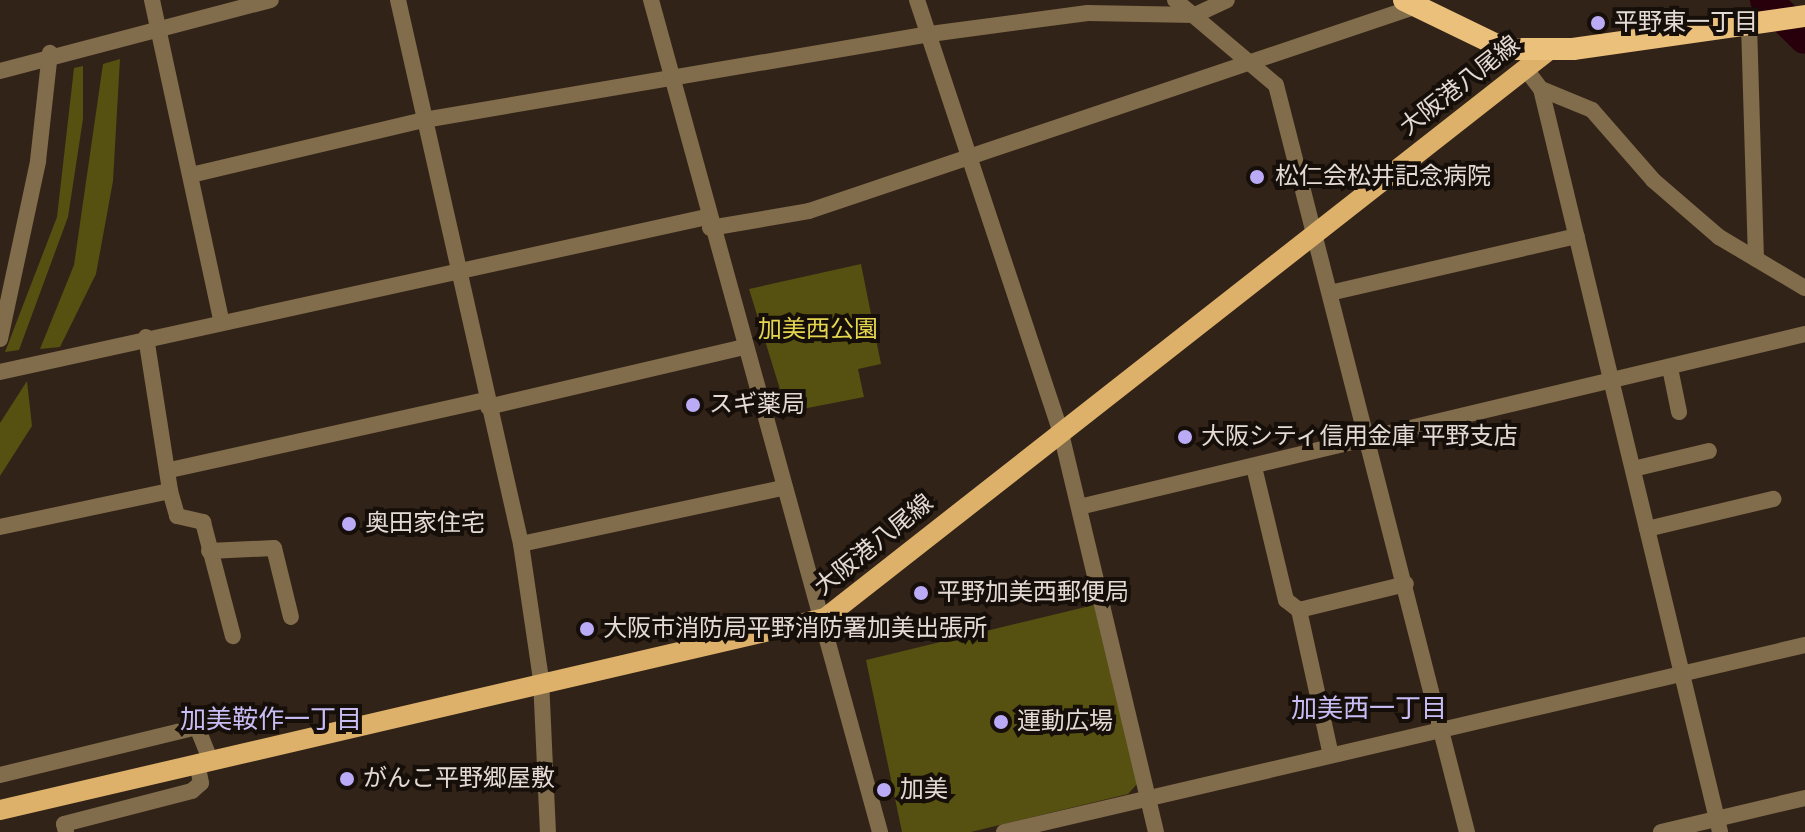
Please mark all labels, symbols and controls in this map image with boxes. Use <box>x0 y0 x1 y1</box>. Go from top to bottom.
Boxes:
place label: 平野東一丁目 <box>1614 9 1758 37</box>
marker: 平野東一丁目 <box>1589 14 1607 32</box>
street label: 大阪港八尾線 <box>1394 30 1526 142</box>
place label: 松仁会松井記念病院 <box>1275 163 1491 191</box>
marker: 松仁会松井記念病院 <box>1246 166 1268 188</box>
park label: 加美西公園 <box>758 316 878 344</box>
place label: スギ薬局 <box>709 391 805 419</box>
marker: スギ薬局 <box>684 396 702 414</box>
place label: 大阪シティ信用金庫 平野支店 <box>1201 423 1519 451</box>
marker: 大阪シティ信用金庫 平野支店 <box>1176 428 1194 446</box>
street label: 大阪港八尾線 <box>809 488 939 602</box>
place label: 奥田家住宅 <box>365 510 485 538</box>
marker: 奥田家住宅 <box>340 515 358 533</box>
place label: 平野加美西郵便局 <box>937 579 1129 607</box>
marker: 平野加美西郵便局 <box>912 584 930 602</box>
place label: 大阪市消防局平野消防署加美出張所 <box>603 615 987 643</box>
marker: 大阪市消防局平野消防署加美出張所 <box>578 620 596 638</box>
district label: 加美西一丁目 <box>1291 693 1447 725</box>
district label: 加美鞍作一丁目 <box>180 704 362 736</box>
place label: 運動広場 <box>1017 708 1113 736</box>
marker: 運動広場 <box>992 713 1010 731</box>
place label: がんこ平野郷屋敷 <box>363 765 555 793</box>
marker: がんこ平野郷屋敷 <box>338 770 356 788</box>
place label: 加美 <box>900 776 948 804</box>
marker: 加美 <box>875 781 893 799</box>

